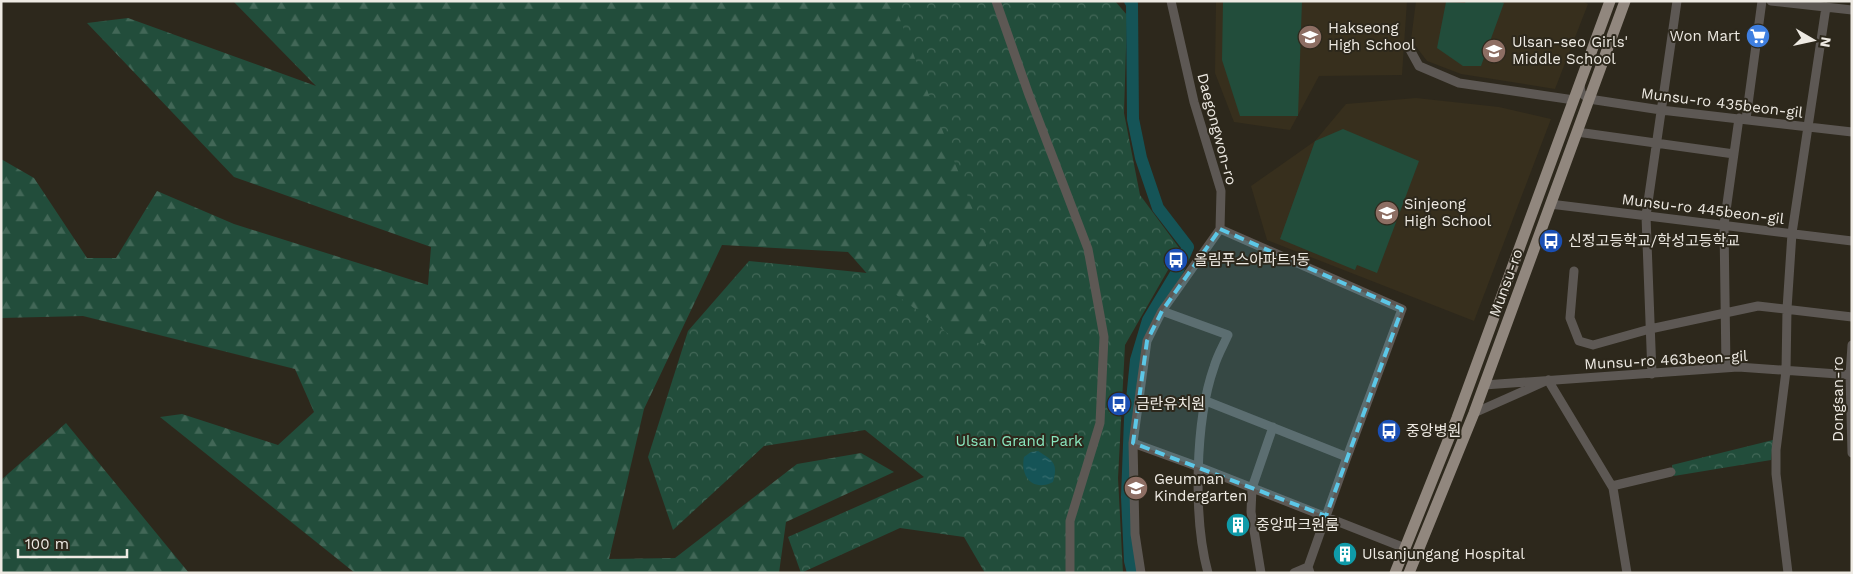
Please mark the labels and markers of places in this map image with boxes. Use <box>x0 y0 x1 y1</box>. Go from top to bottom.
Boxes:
place label: Hakseong High School <box>1328 19 1416 54</box>
supermarket icon: Won Mart <box>1745 23 1771 49</box>
school or university icon: Hakseong High School <box>1297 24 1323 50</box>
place label: Won Mart <box>1670 27 1741 45</box>
place label: Ulsan-seo Girls' Middle School <box>1512 33 1628 68</box>
school or university icon: Ulsan-seo Girls' Middle School <box>1481 38 1507 64</box>
place label: Sinjeong High School <box>1404 195 1492 230</box>
school or university icon: Sinjeong High School <box>1374 200 1400 226</box>
bus stop icon: 신정고등학교/학성고등학교 <box>1538 228 1564 254</box>
place label: 신정고등학교/학성고등학교 <box>1568 232 1740 250</box>
bus stop icon: 올림푸스아파트1동 <box>1163 247 1189 273</box>
place label: 올림푸스아파트1동 <box>1194 251 1310 269</box>
bus stop icon: 금란유치원 <box>1106 391 1132 417</box>
place label: 금란유치원 <box>1136 395 1205 413</box>
bus stop icon: 중앙병원 <box>1376 418 1402 444</box>
place label: 중앙병원 <box>1406 422 1461 440</box>
place label: Geumnan Kindergarten <box>1154 470 1247 505</box>
school or university icon: Geumnan Kindergarten <box>1123 475 1149 501</box>
building icon: 중앙파크원룸 <box>1225 512 1251 538</box>
place label: 중앙파크원룸 <box>1256 516 1339 534</box>
building icon: Ulsanjungang Hospital <box>1332 541 1358 567</box>
place label: Ulsanjungang Hospital <box>1362 545 1525 563</box>

